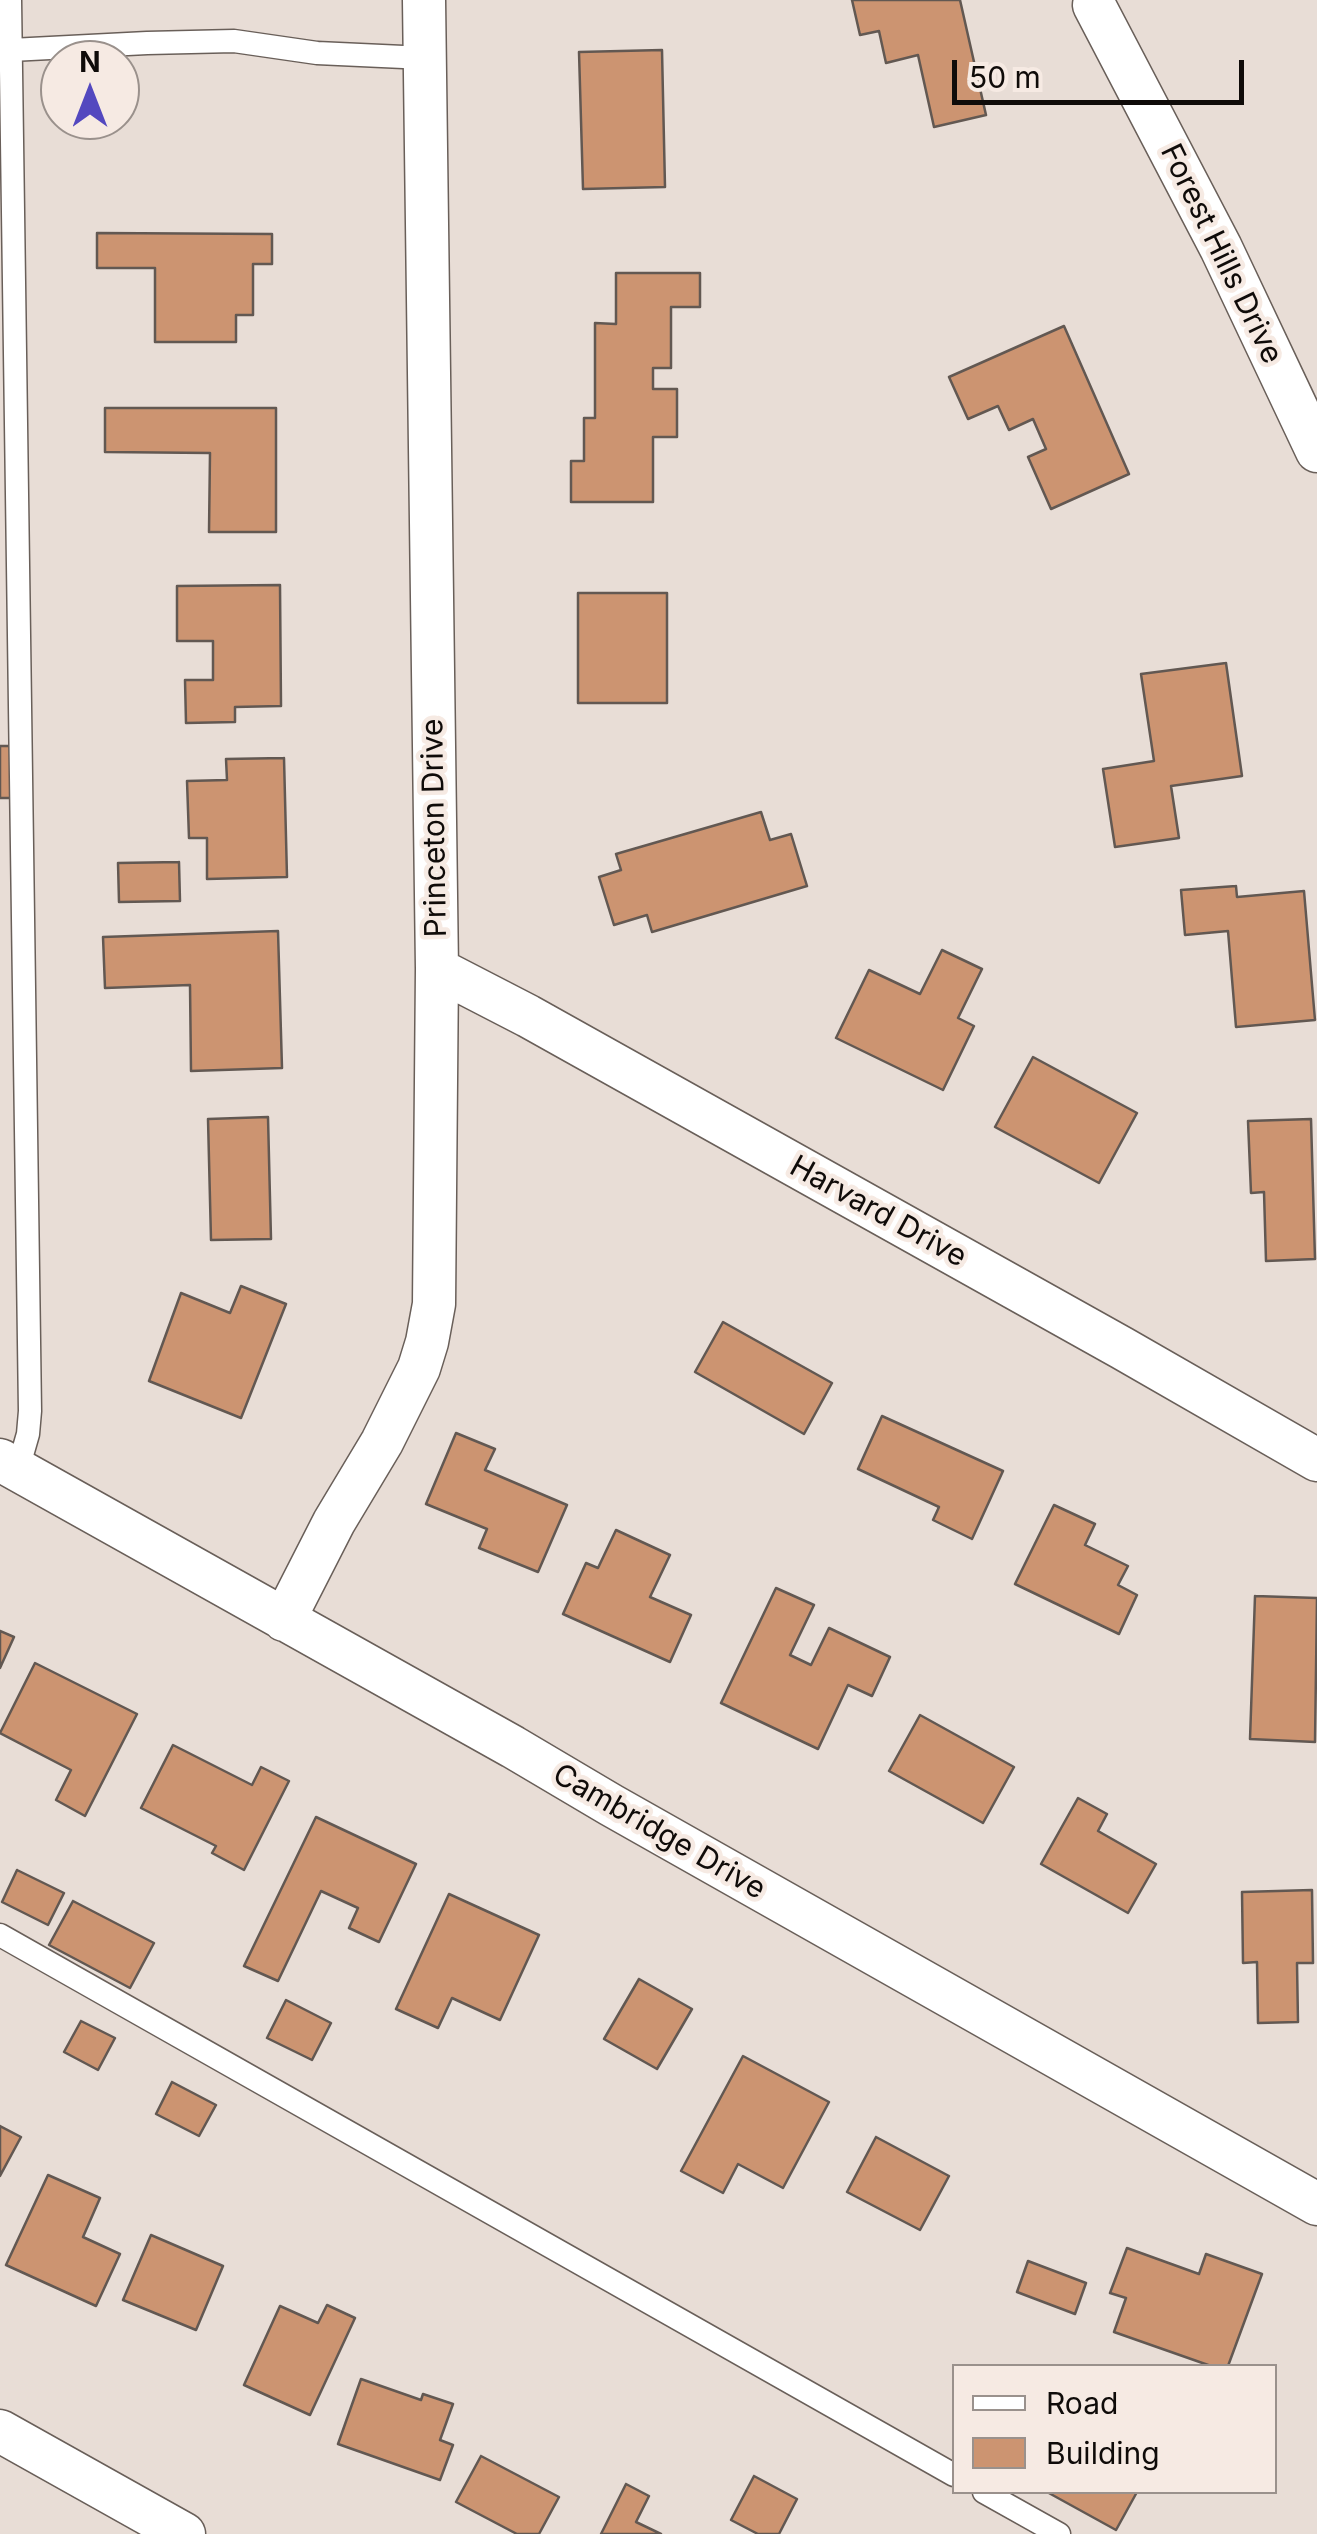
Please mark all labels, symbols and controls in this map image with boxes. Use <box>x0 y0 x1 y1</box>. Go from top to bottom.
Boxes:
north arrow <box>40 40 140 140</box>
scale bar <box>957 40 1250 102</box>
text: N <box>79 45 101 79</box>
text: 50 m <box>969 59 1041 95</box>
street label: Forest Hills Drive <box>1152 138 1290 370</box>
street label: Princeton Drive <box>415 718 455 938</box>
street label: Harvard Drive <box>783 1149 973 1275</box>
street label: Cambridge Drive <box>546 1757 772 1907</box>
legend <box>952 2364 1277 2494</box>
text: Road <box>1046 2385 1118 2421</box>
text: Building <box>1046 2435 1160 2471</box>

